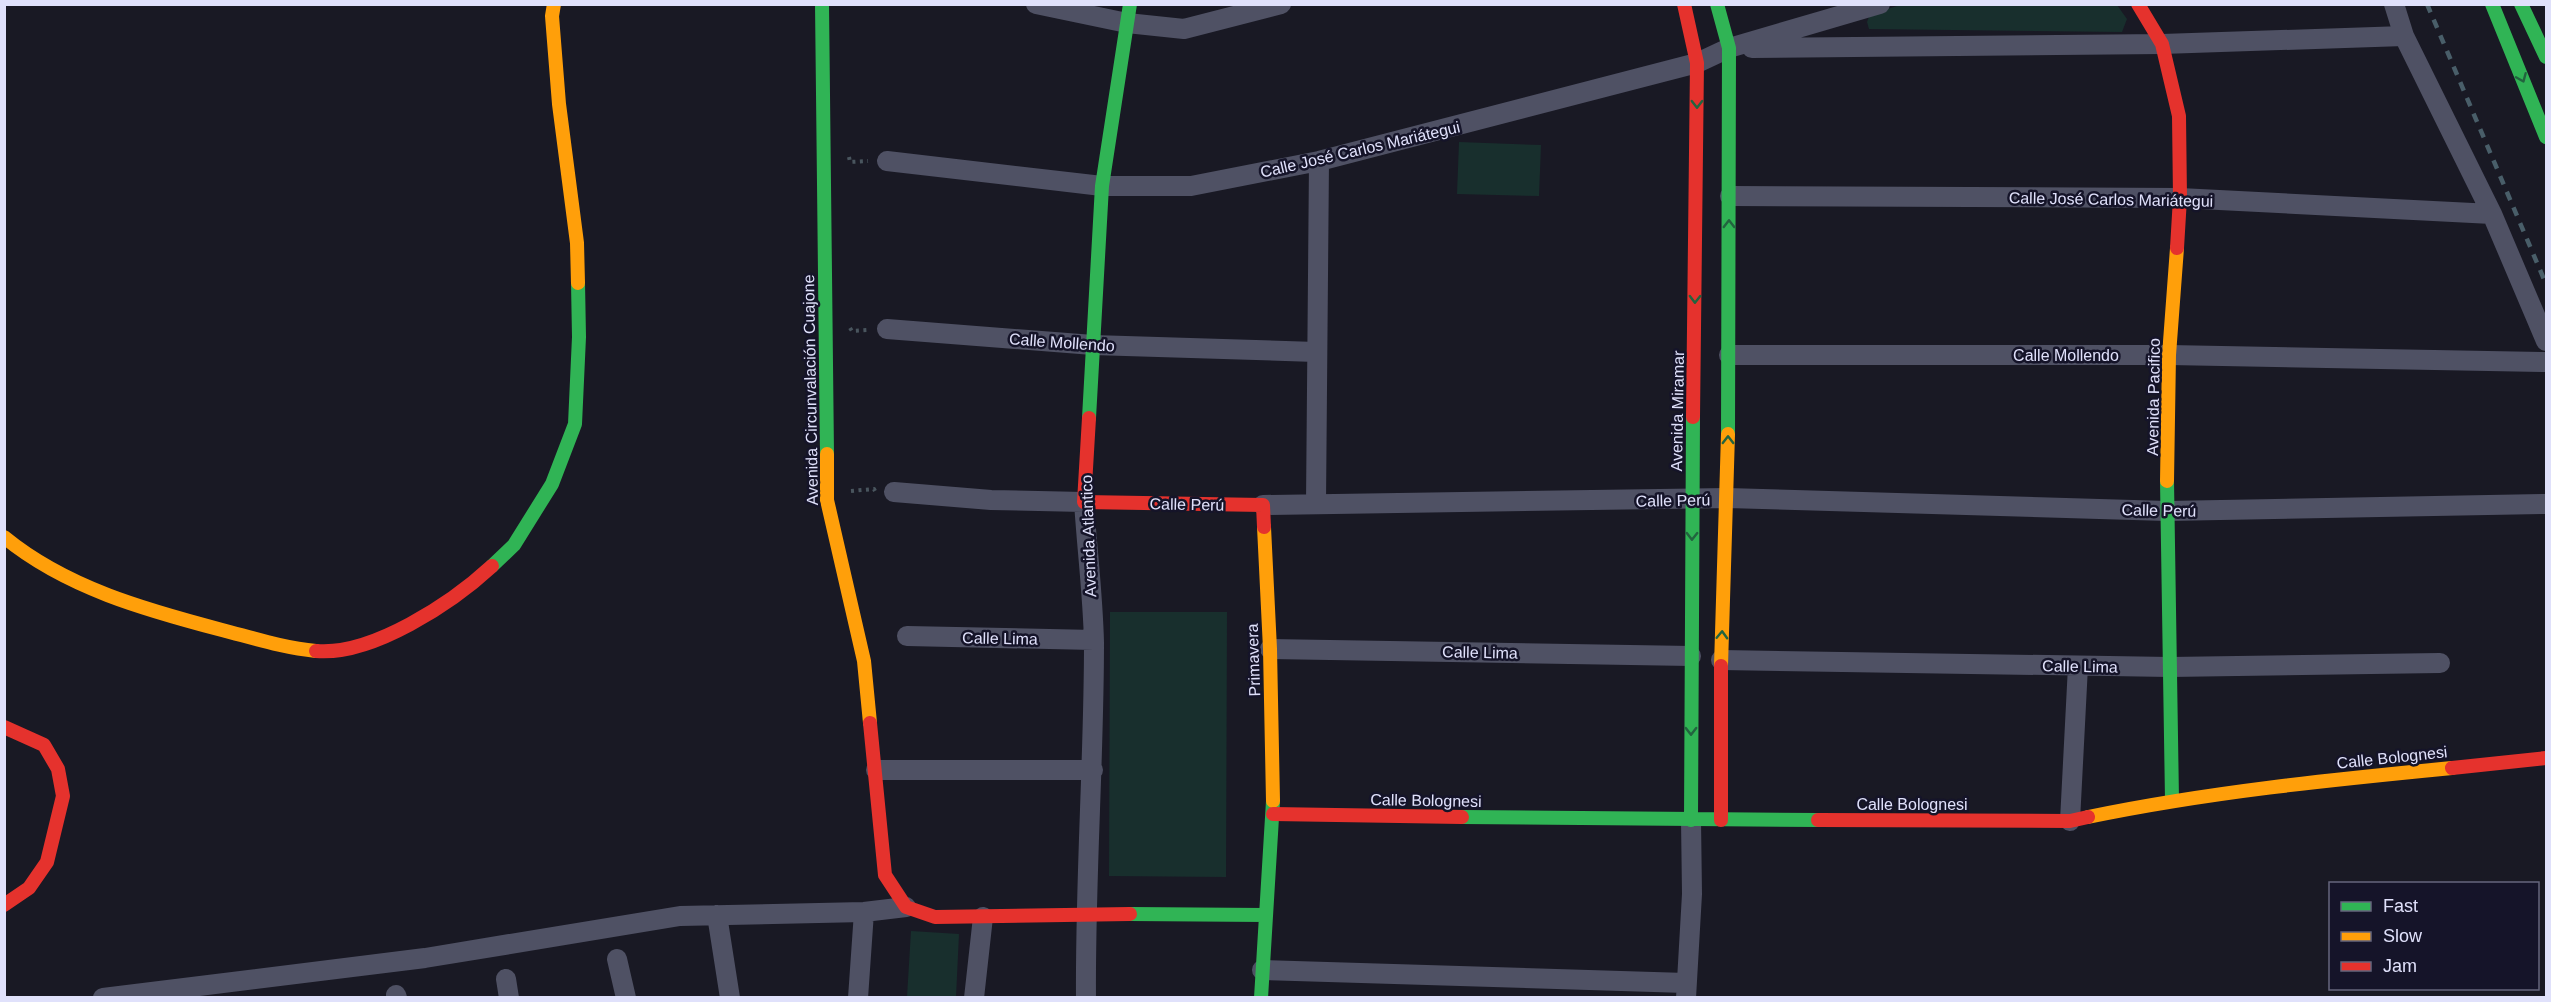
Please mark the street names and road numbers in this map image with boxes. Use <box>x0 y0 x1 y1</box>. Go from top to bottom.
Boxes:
street label: Calle José Carlos Mariátegui <box>1259 118 1462 181</box>
street label: Calle José Carlos Mariátegui <box>2009 189 2213 210</box>
street label: Avenida Circunvalación Cuajone <box>800 274 821 506</box>
street label: Calle Mollendo <box>1009 330 1115 355</box>
street label: Avenida Pacifico <box>2144 338 2163 456</box>
street label: Calle Mollendo <box>2013 347 2119 364</box>
street label: Avenida Miramar <box>1668 350 1687 471</box>
street label: Avenida Atlantico <box>1078 474 1099 597</box>
street label: Calle Perú <box>1636 491 1711 510</box>
street label: Calle Perú <box>1149 495 1224 514</box>
street label: Calle Perú <box>2121 501 2196 520</box>
street label: Primavera <box>1244 623 1263 697</box>
street label: Calle Lima <box>962 629 1038 648</box>
street label: Calle Lima <box>1442 643 1518 662</box>
street label: Calle Lima <box>2042 657 2118 676</box>
street label: Calle Bolognesi <box>2336 743 2448 772</box>
street label: Calle Bolognesi <box>1370 791 1482 810</box>
street label: Calle Bolognesi <box>1856 796 1968 813</box>

